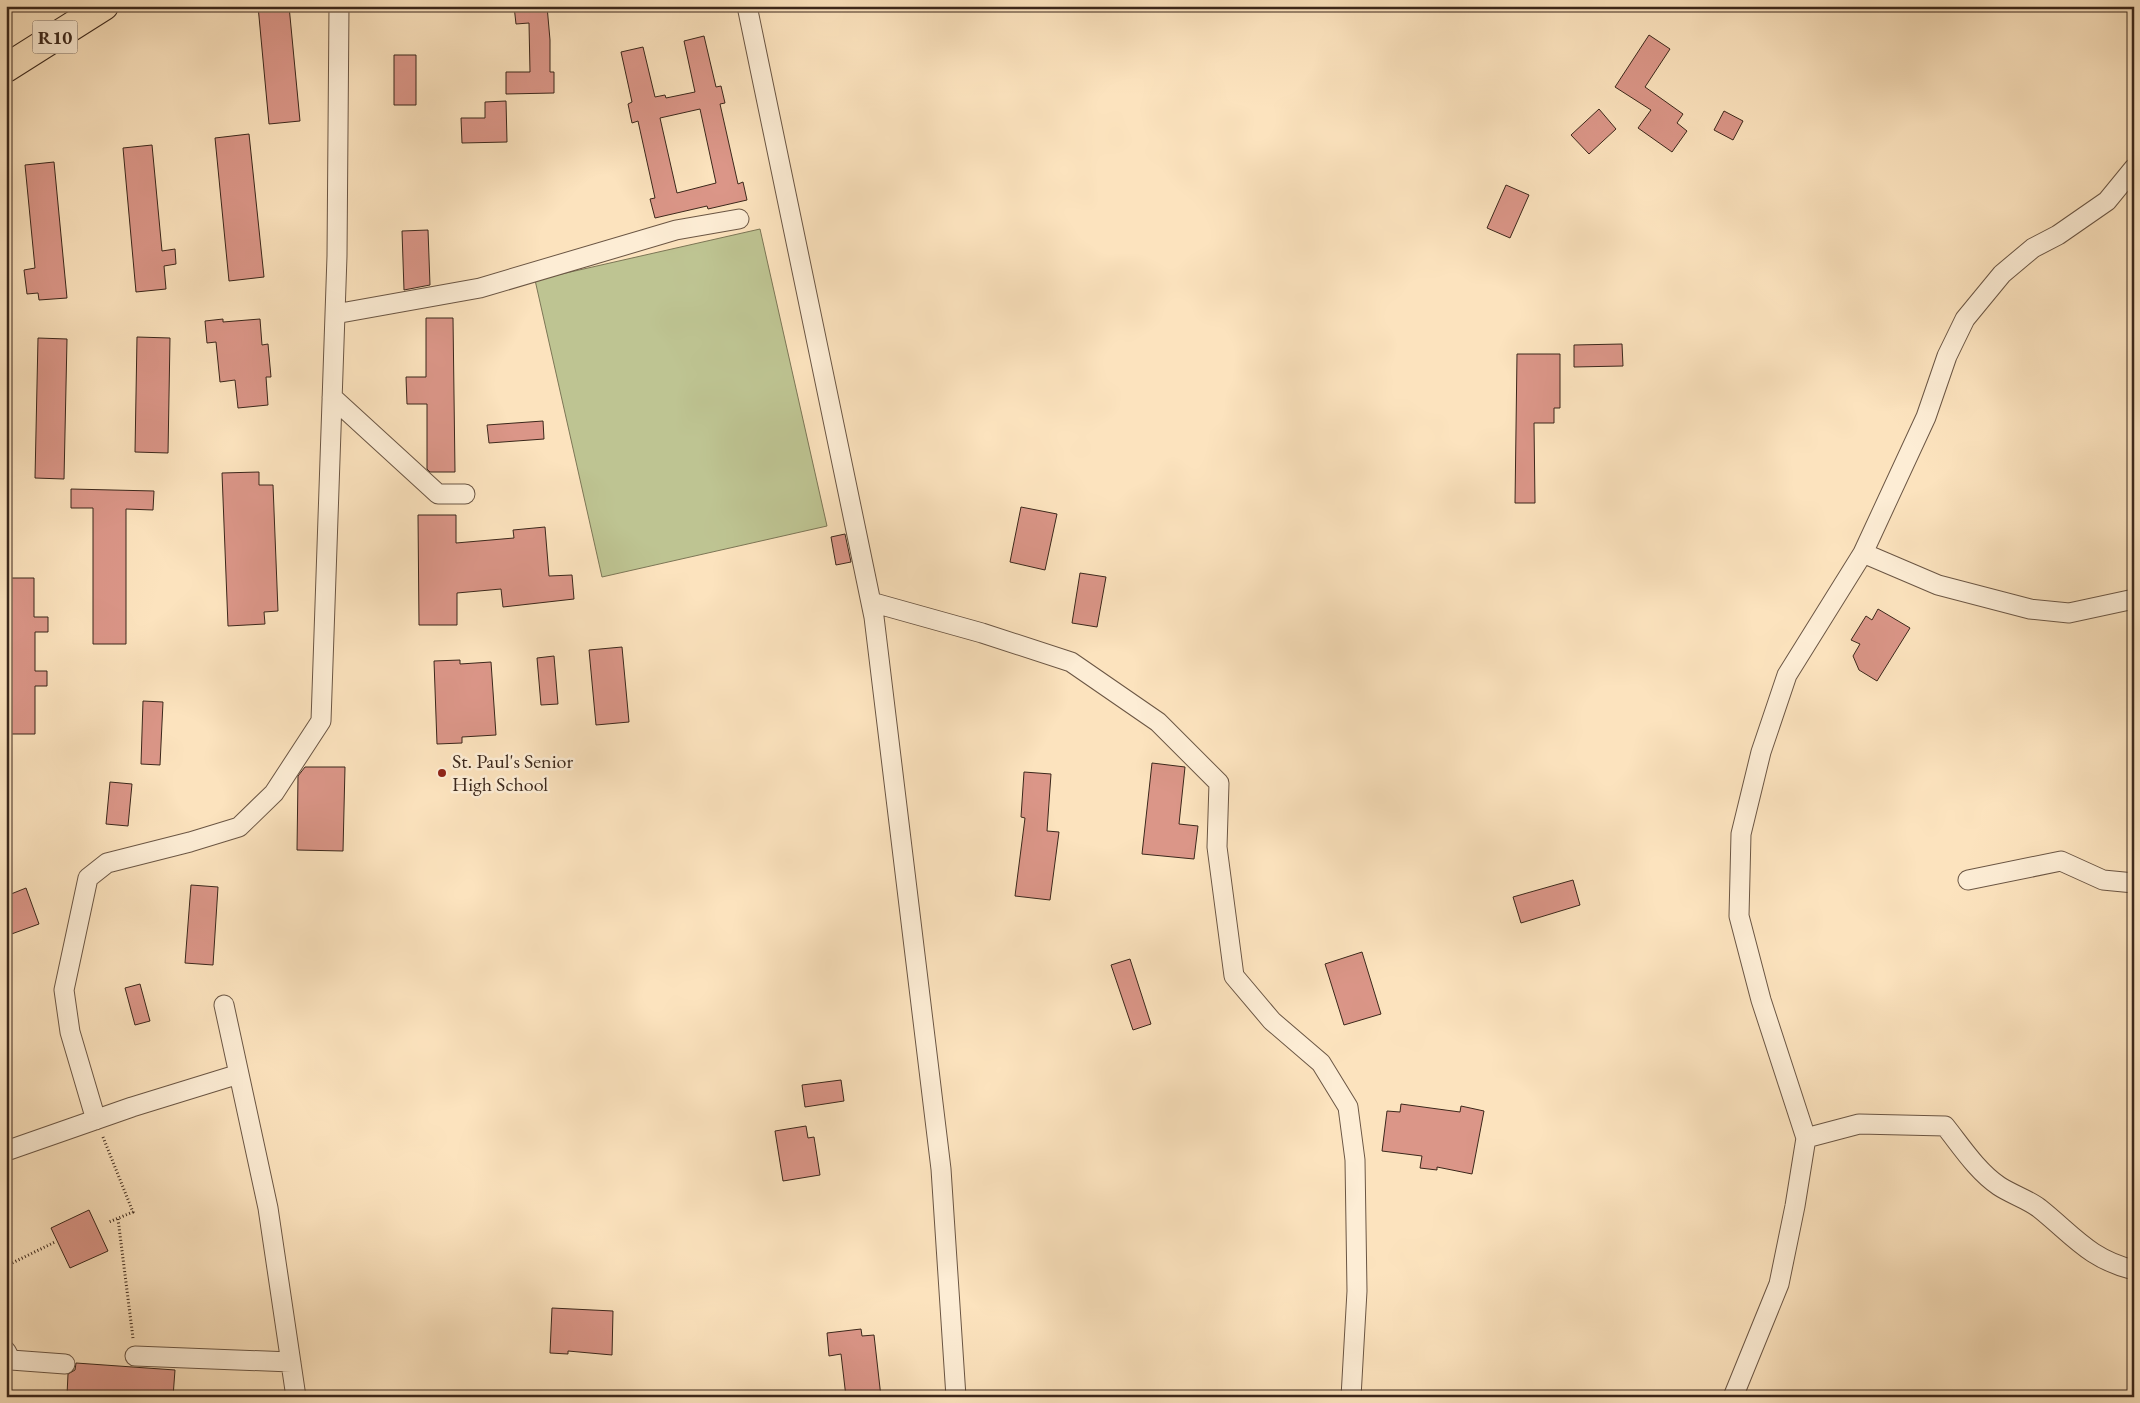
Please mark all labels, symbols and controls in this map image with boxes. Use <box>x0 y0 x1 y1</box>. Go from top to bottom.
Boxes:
road number: R10 <box>32 21 78 54</box>
place label: St. Paul's Senior High School <box>452 748 573 797</box>
marker: St. Paul's Senior High School <box>436 767 448 779</box>

